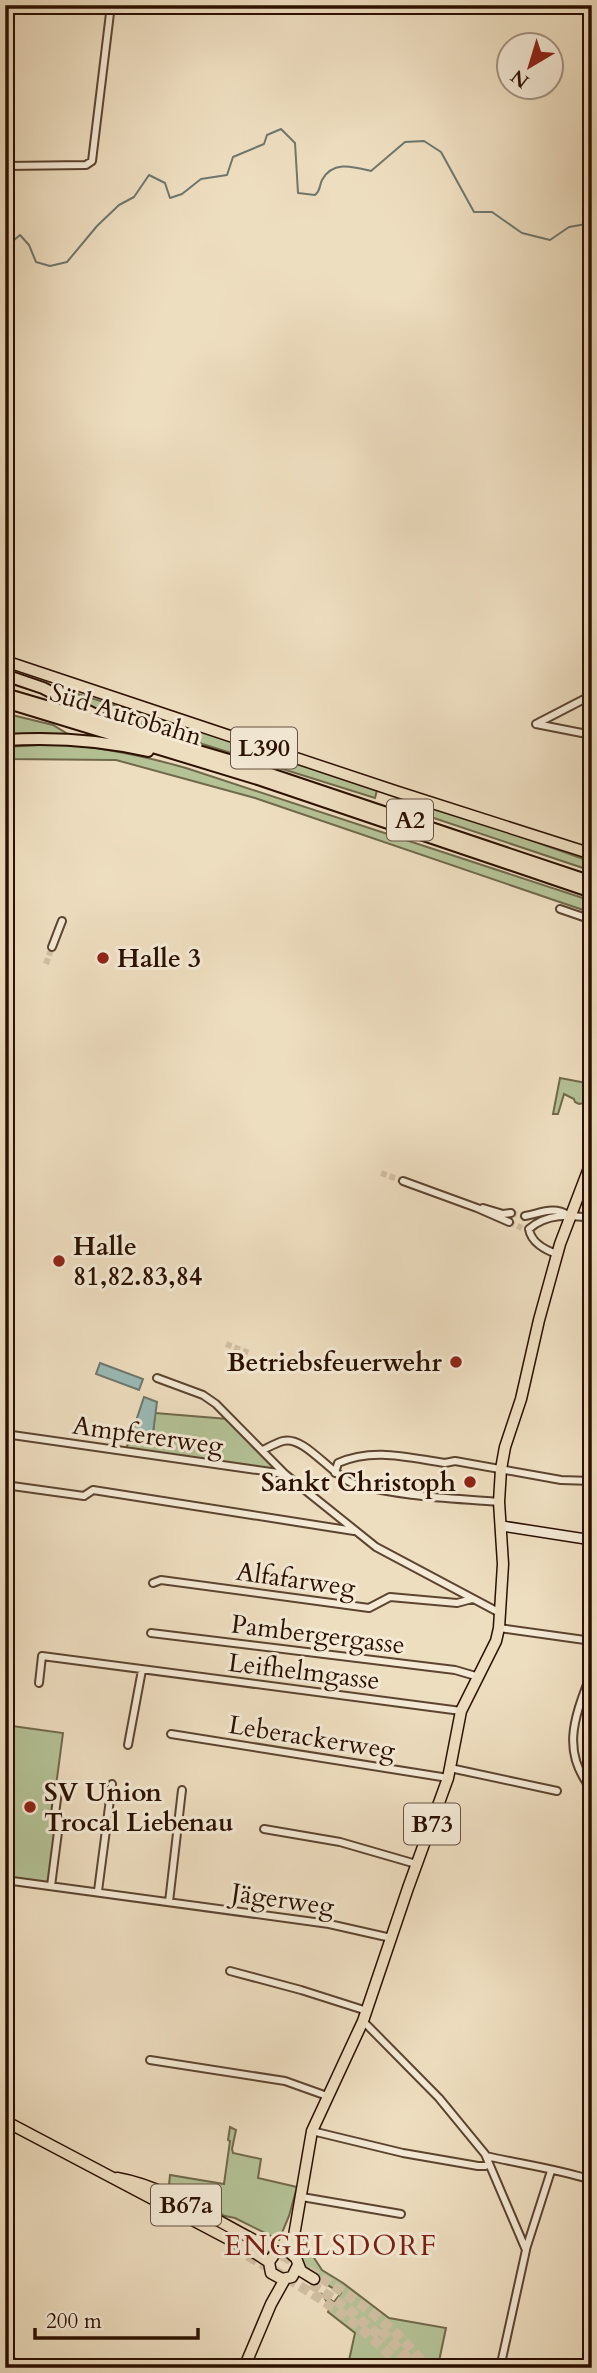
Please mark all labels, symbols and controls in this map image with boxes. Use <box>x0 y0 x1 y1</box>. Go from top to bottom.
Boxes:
north arrow <box>496 32 566 102</box>
text: N <box>505 63 535 94</box>
street label: Süd Autobahn <box>45 675 206 754</box>
road number: L390 <box>231 728 297 768</box>
road number: A2 <box>387 800 433 840</box>
place label: Halle 3 <box>117 941 201 976</box>
marker: Halle 3 <box>95 950 111 966</box>
place label: Halle 81,82.83,84 <box>73 1229 202 1294</box>
marker: Halle 81,82.83,84 <box>51 1253 67 1269</box>
place label: Betriebsfeuerwehr <box>227 1345 443 1380</box>
marker: Betriebsfeuerwehr <box>448 1354 464 1370</box>
street label: Ampfererweg <box>70 1408 226 1463</box>
place label: Sankt Christoph <box>261 1465 456 1500</box>
marker: Sankt Christoph <box>462 1474 478 1490</box>
street label: Alfafarweg <box>234 1554 358 1605</box>
street label: Pambergergasse <box>229 1606 407 1663</box>
street label: Leifhelmgasse <box>226 1645 382 1698</box>
street label: Leberackerweg <box>226 1707 398 1768</box>
place label: SV Union Trocal Liebenau <box>44 1775 233 1840</box>
marker: SV Union Trocal Liebenau <box>22 1799 38 1815</box>
road number: B73 <box>404 1803 460 1844</box>
street label: Jägerweg <box>225 1874 337 1924</box>
road number: B67a <box>151 2184 221 2226</box>
district label: ENGELSDORF <box>224 2227 438 2265</box>
scale bar <box>35 2296 198 2340</box>
text: 200 m <box>46 2307 102 2336</box>

